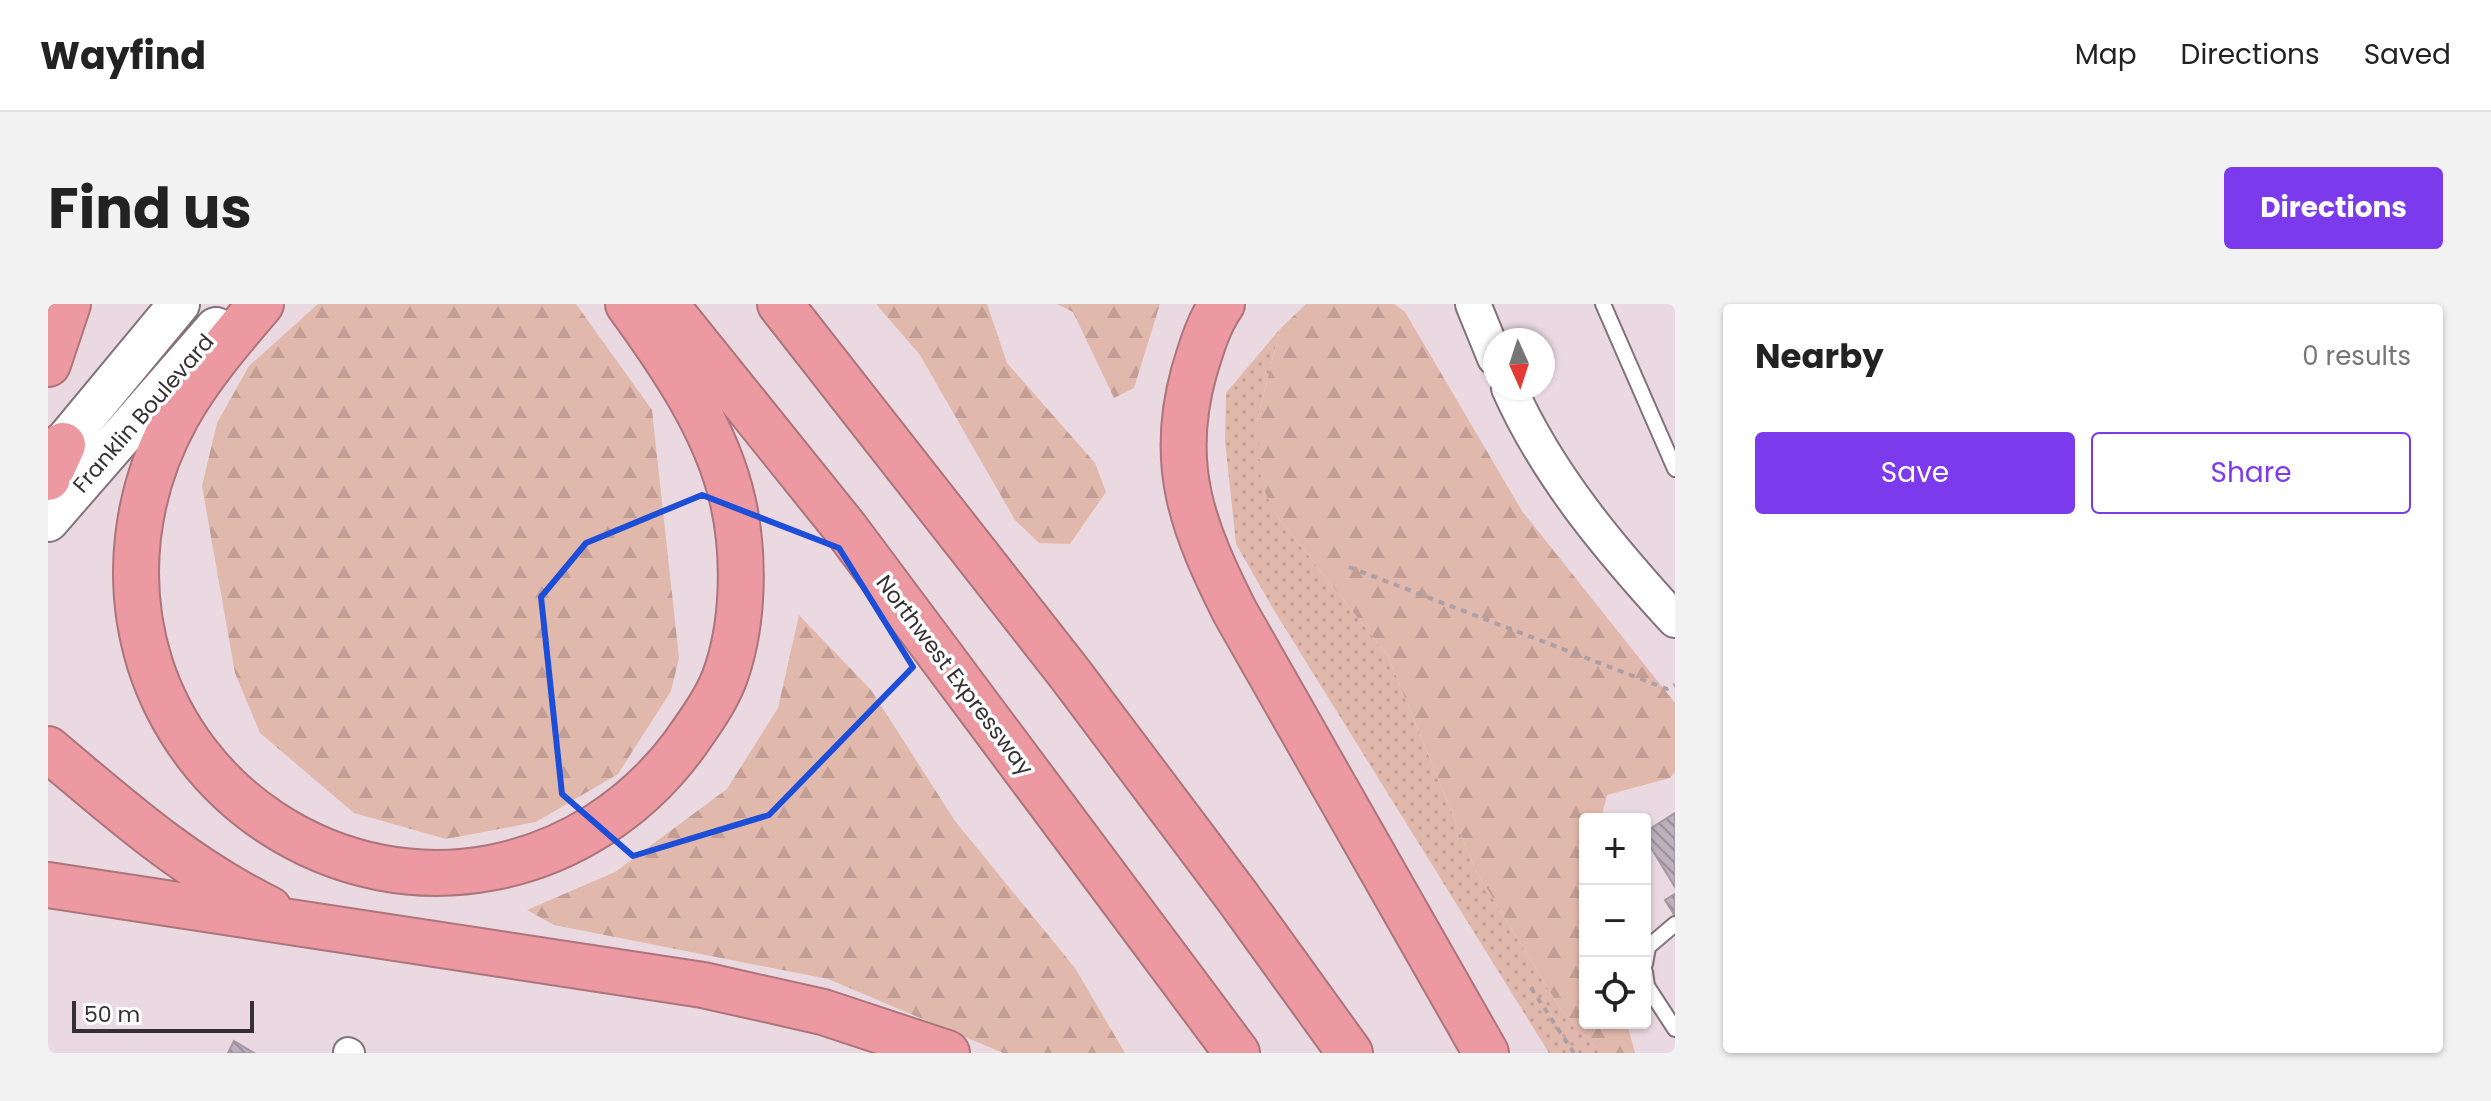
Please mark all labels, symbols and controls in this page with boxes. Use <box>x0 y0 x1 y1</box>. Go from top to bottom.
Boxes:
text: Wayfind <box>40 29 206 82</box>
text: Map <box>2075 35 2137 74</box>
text: Directions <box>2181 35 2320 74</box>
text: Saved <box>2364 35 2451 74</box>
button: Directions <box>2224 167 2443 249</box>
text: Find us <box>48 169 252 248</box>
street label: Franklin Boulevard <box>66 327 221 499</box>
north arrow <box>1483 328 1555 400</box>
text: Nearby <box>1755 332 1884 380</box>
text: 0 results <box>2302 338 2411 374</box>
button: Save <box>1755 432 2075 514</box>
button: Share <box>2091 432 2411 514</box>
street label: Northwest Expressway <box>869 569 1041 782</box>
map controls <box>1579 813 1651 1029</box>
button: + <box>1579 813 1651 885</box>
button: − <box>1579 885 1651 957</box>
button: locate <box>1579 957 1651 1029</box>
scale bar <box>72 997 254 1033</box>
text: 50 m <box>84 999 140 1030</box>

